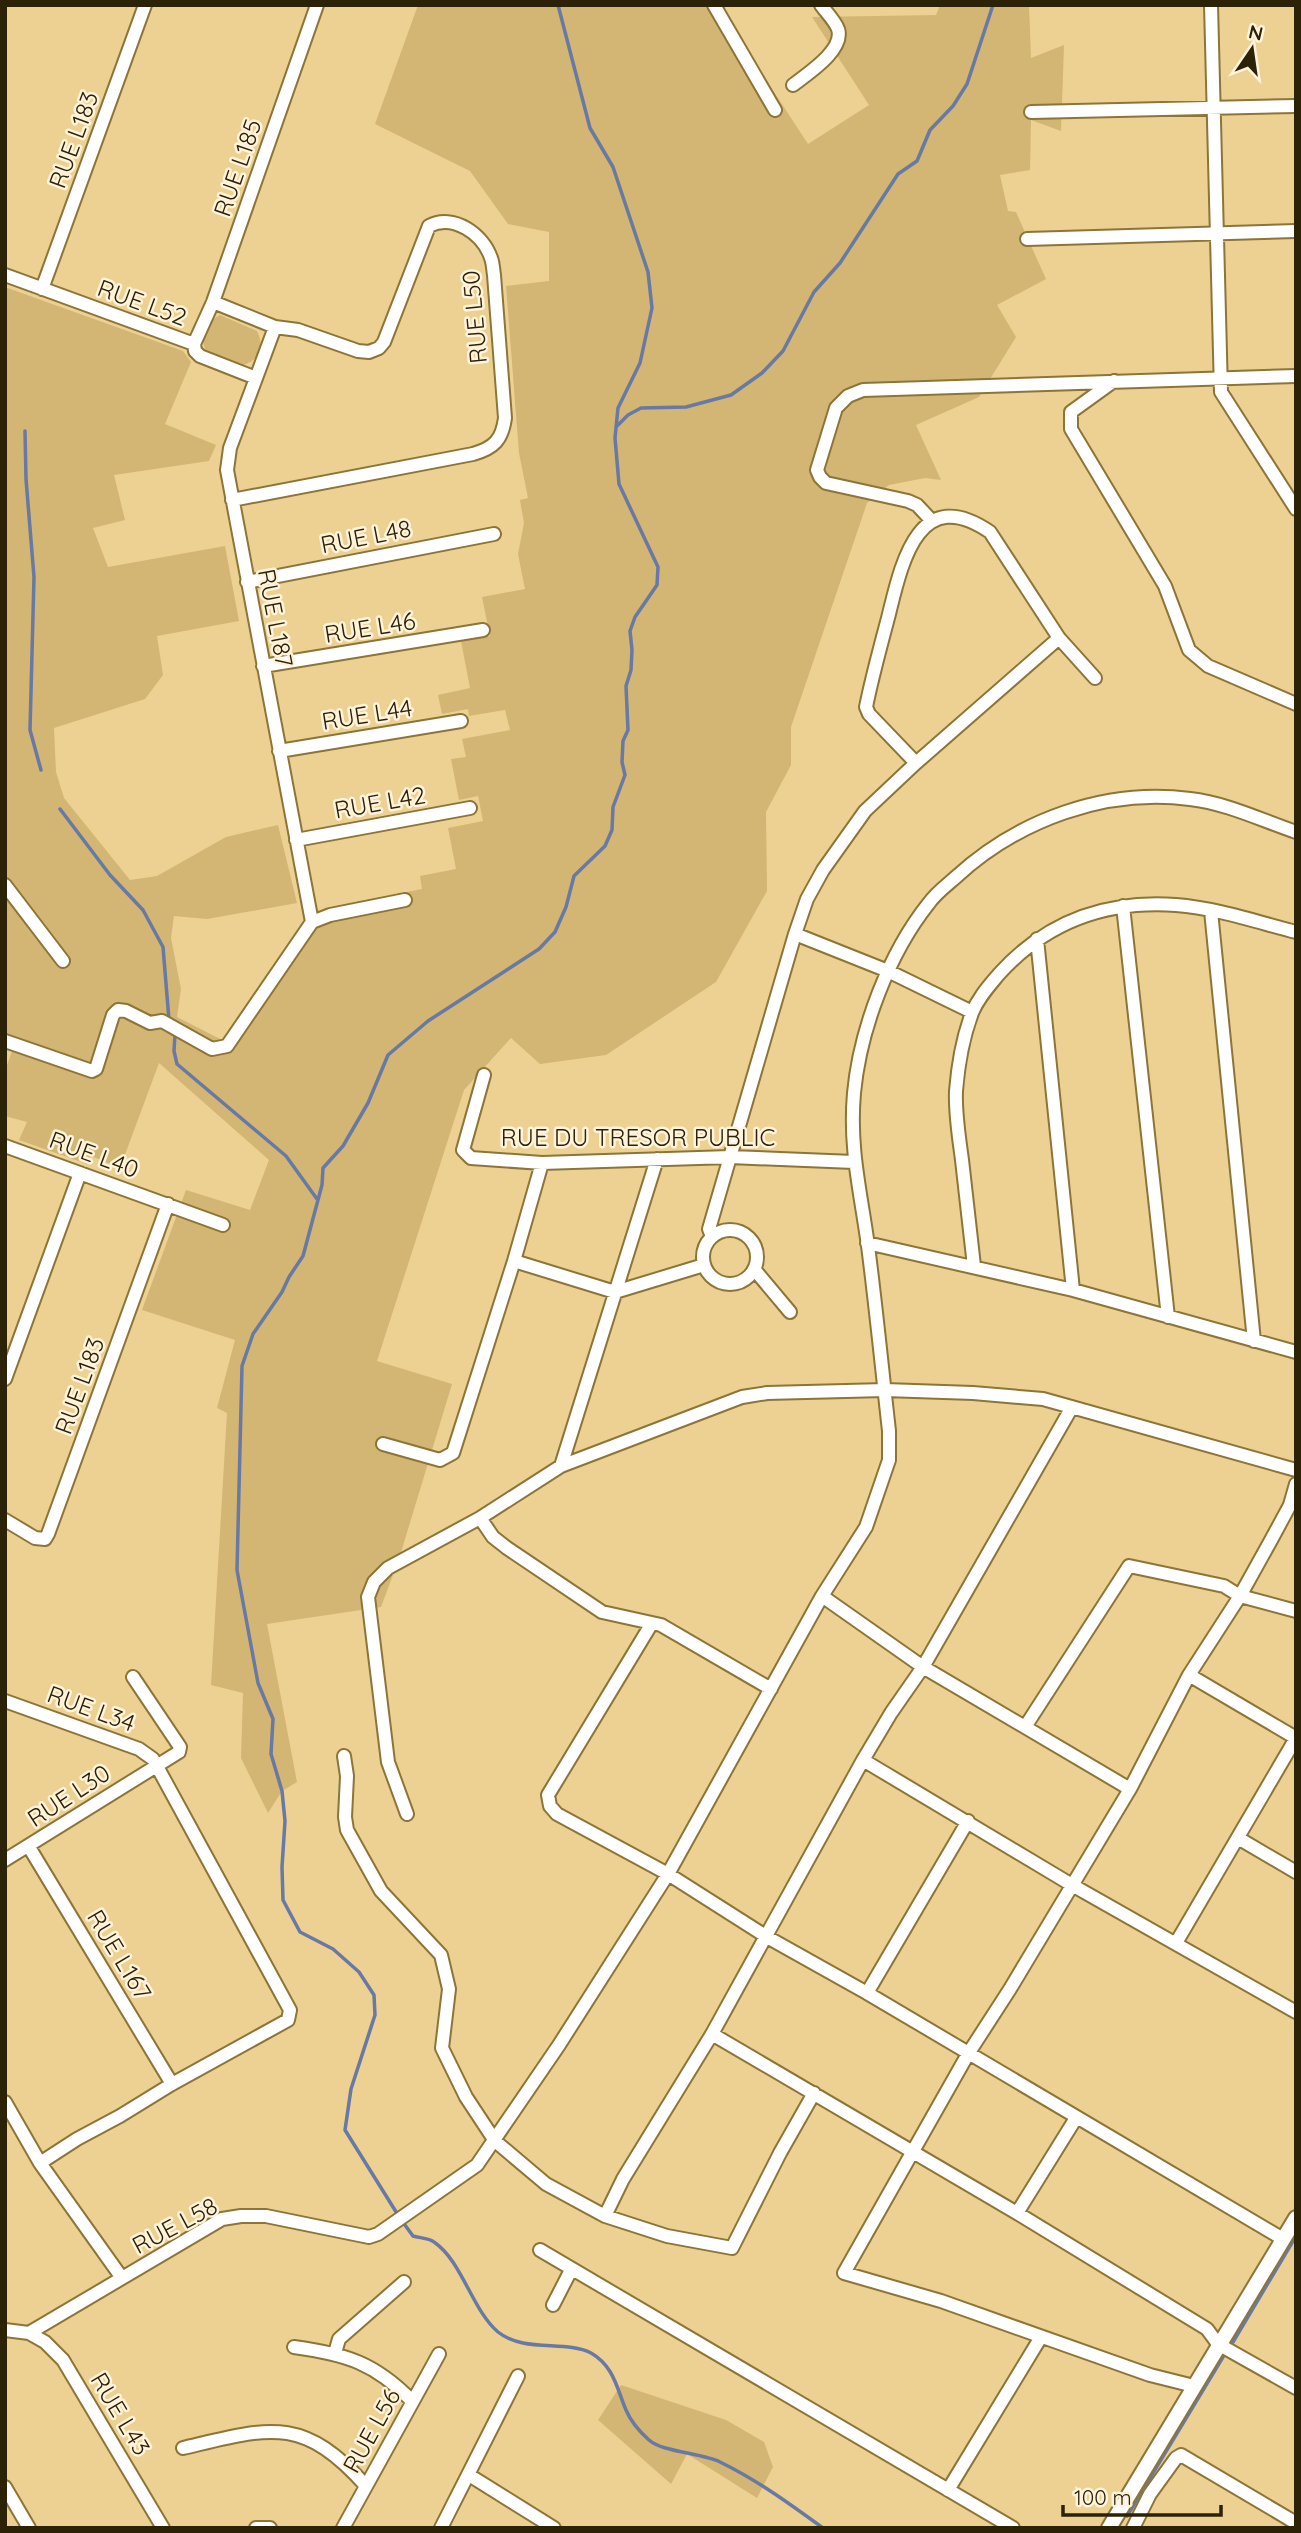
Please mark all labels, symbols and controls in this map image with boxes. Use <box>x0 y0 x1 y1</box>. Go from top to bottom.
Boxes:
north arrow <box>1217 14 1287 84</box>
text: N <box>1246 19 1265 46</box>
street label: RUE L183 <box>42 87 104 192</box>
street label: RUE L185 <box>206 115 268 220</box>
street label: RUE L50 <box>455 269 493 365</box>
street label: RUE L52 <box>94 272 191 332</box>
street label: RUE L48 <box>318 513 414 559</box>
street label: RUE L187 <box>252 566 300 669</box>
street label: RUE L46 <box>322 605 418 649</box>
street label: RUE L44 <box>319 692 414 736</box>
street label: RUE L42 <box>332 779 428 825</box>
street label: RUE DU TRESOR PUBLIC <box>501 1122 775 1152</box>
street label: RUE L40 <box>46 1124 143 1184</box>
street label: RUE L183 <box>48 1333 110 1438</box>
street label: RUE L34 <box>43 1678 139 1738</box>
street label: RUE L30 <box>21 1757 116 1833</box>
street label: RUE L167 <box>81 1904 159 2005</box>
street label: RUE L58 <box>127 2190 222 2260</box>
street label: RUE L43 <box>85 2367 157 2460</box>
street label: RUE L56 <box>336 2383 407 2478</box>
scale bar <box>1063 2474 1220 2518</box>
text: 100 m <box>1074 2484 1132 2510</box>

